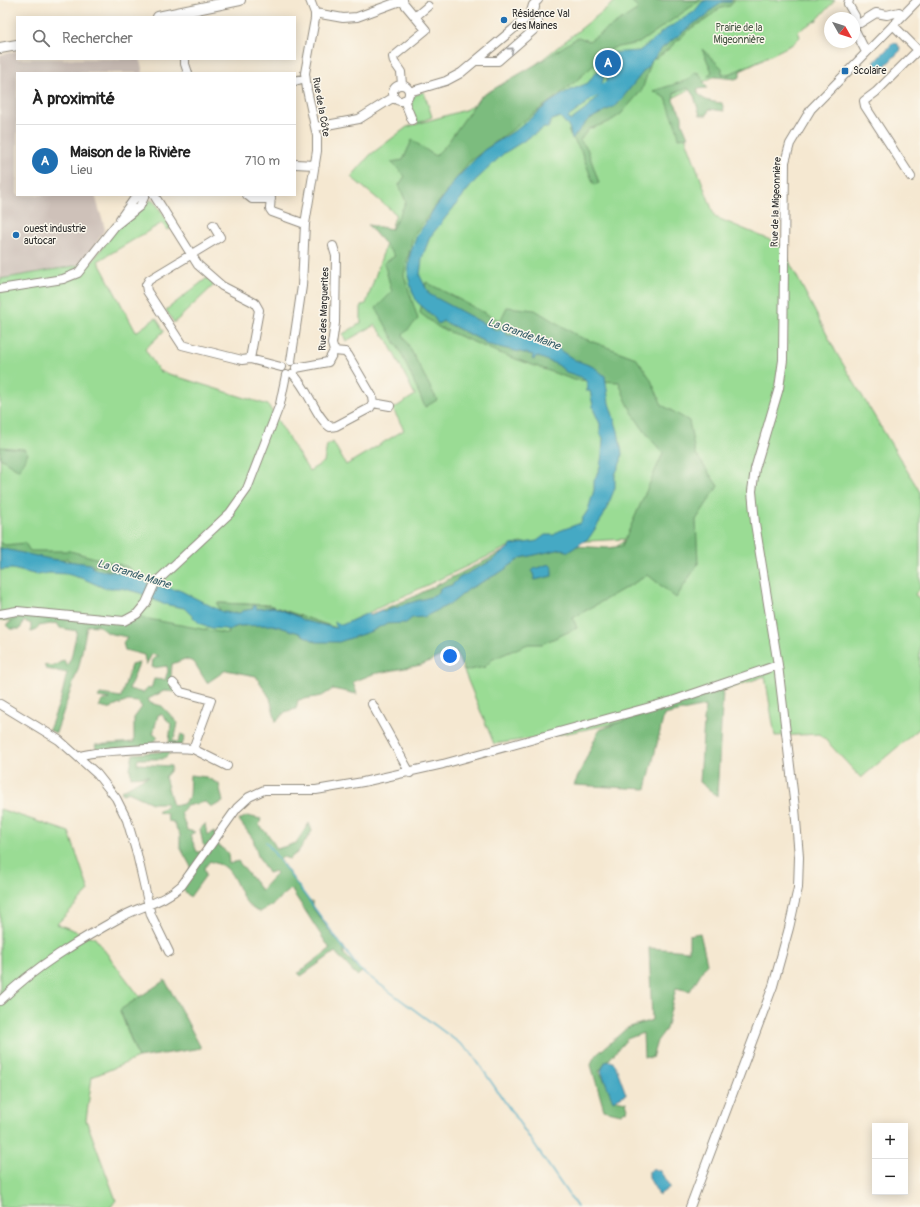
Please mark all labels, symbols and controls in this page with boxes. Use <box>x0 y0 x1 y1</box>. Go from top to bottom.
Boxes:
place label: Résidence Val des Maines <box>512 8 570 32</box>
north arrow <box>824 12 860 48</box>
marker: Résidence Val des Maines <box>499 15 509 25</box>
search box <box>16 16 296 60</box>
park label: Prairie de la Migeonnière <box>714 22 765 46</box>
icon: search <box>30 27 52 49</box>
text: Rechercher <box>62 29 133 48</box>
one-way arrow <box>506 47 514 54</box>
pin: A <box>595 48 621 78</box>
place label: Scolaire <box>853 65 886 77</box>
marker: Scolaire <box>840 66 850 76</box>
street label: Rue de la Côte <box>310 76 332 138</box>
text: À proximité <box>32 88 115 109</box>
text: Maison de la Rivière <box>70 143 190 162</box>
text: A <box>41 153 49 169</box>
text: 710 m <box>245 153 280 169</box>
street label: Rue de la Migeonnière <box>768 157 784 247</box>
text: Lieu <box>70 162 93 178</box>
place label: ouest industrie autocar <box>24 223 86 247</box>
marker: ouest industrie autocar <box>11 230 21 240</box>
street label: Rue des Marguerites <box>317 266 331 351</box>
water label: La Grande Maine <box>486 316 563 353</box>
water label: La Grande Maine <box>96 557 174 592</box>
your location <box>440 646 460 666</box>
map controls <box>872 1123 908 1195</box>
button: + <box>872 1123 908 1159</box>
button: − <box>872 1159 908 1195</box>

